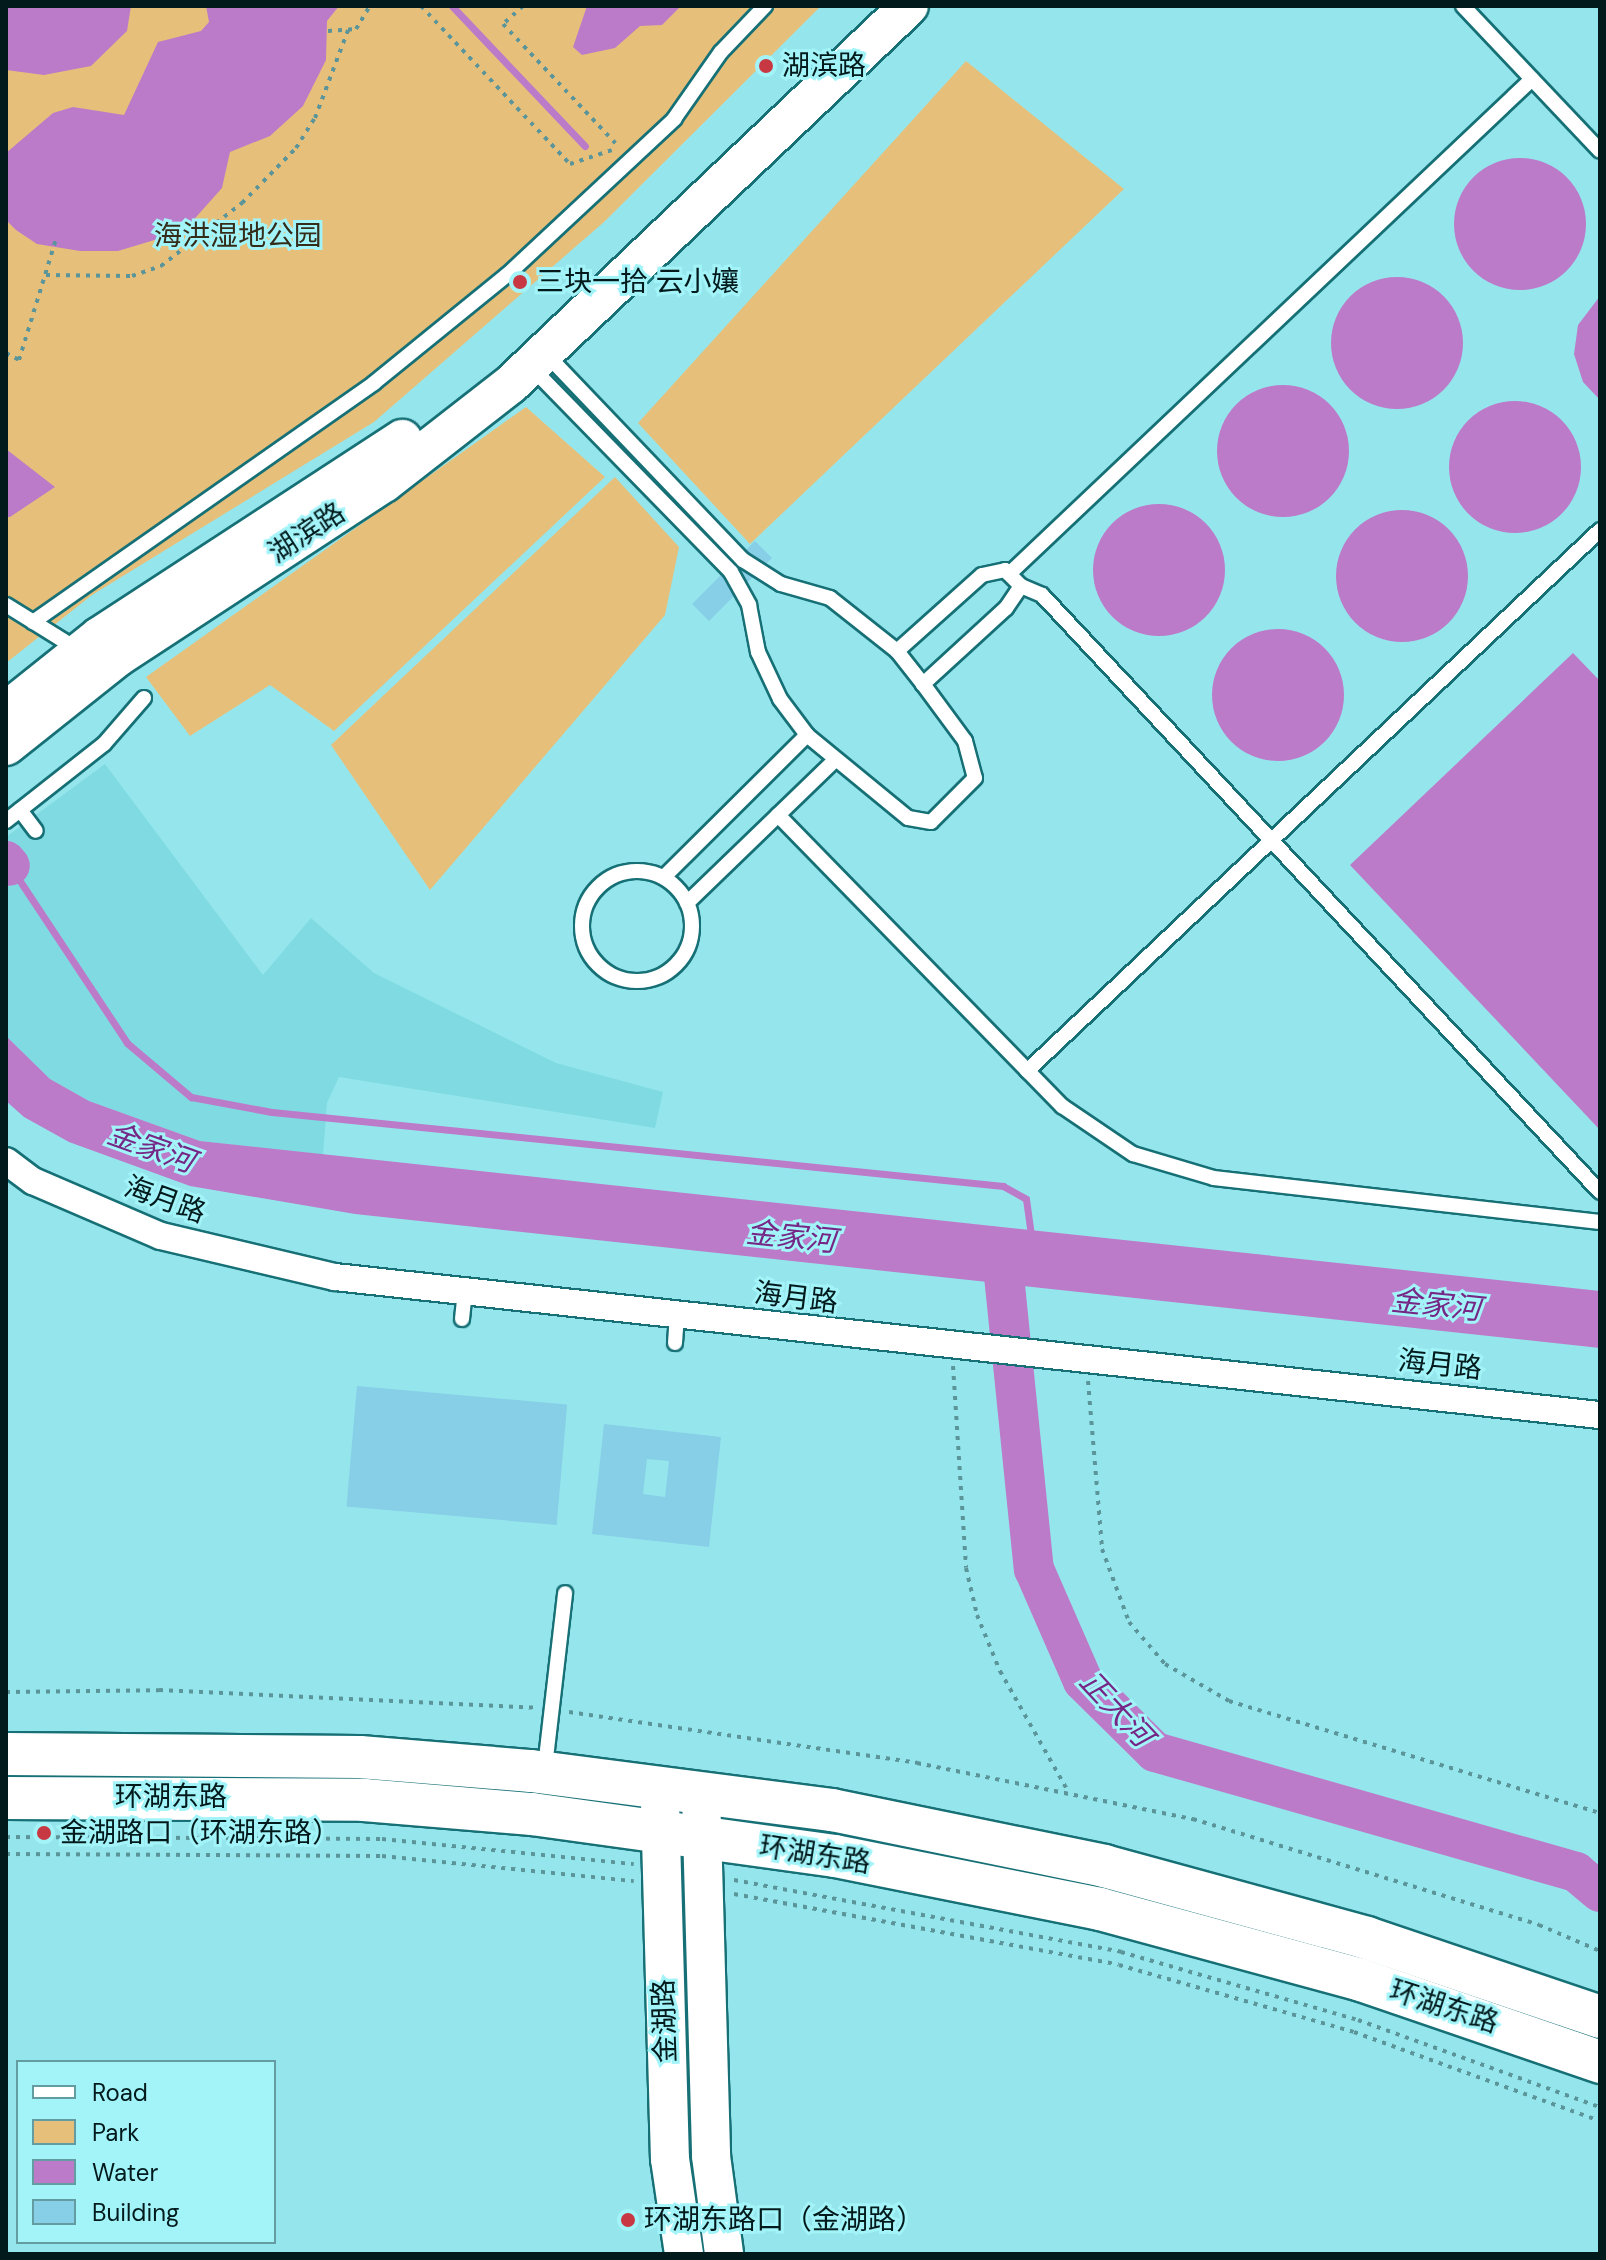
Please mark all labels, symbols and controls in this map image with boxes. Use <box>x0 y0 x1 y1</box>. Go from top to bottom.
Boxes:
place label: 湖滨路 <box>782 49 866 83</box>
marker: 湖滨路 <box>757 57 775 75</box>
park label: 海洪湿地公园 <box>154 219 322 253</box>
place label: 三块一拾 云小孃 <box>536 265 739 299</box>
marker: 三块一拾 云小孃 <box>511 273 529 291</box>
street label: 湖滨路 <box>263 496 351 570</box>
water label: 金家河 <box>103 1116 199 1180</box>
street label: 海月路 <box>120 1170 210 1230</box>
water label: 金家河 <box>744 1214 838 1260</box>
street label: 海月路 <box>752 1276 840 1320</box>
water label: 金家河 <box>1389 1282 1483 1328</box>
street label: 海月路 <box>1396 1344 1484 1386</box>
water label: 正大河 <box>1072 1664 1160 1754</box>
street label: 环湖东路 <box>115 1780 227 1814</box>
place label: 金湖路口（环湖东路） <box>60 1816 340 1850</box>
marker: 金湖路口（环湖东路） <box>35 1824 53 1842</box>
street label: 环湖东路 <box>757 1830 873 1880</box>
street label: 环湖东路 <box>1386 1974 1502 2040</box>
street label: 金湖路 <box>647 1978 683 2064</box>
legend <box>16 2060 276 2244</box>
text: Road <box>92 2077 148 2108</box>
text: Park <box>92 2117 139 2148</box>
text: Water <box>92 2157 158 2188</box>
text: Building <box>92 2197 179 2228</box>
place label: 环湖东路口（金湖路） <box>644 2203 924 2237</box>
marker: 环湖东路口（金湖路） <box>619 2211 637 2229</box>

